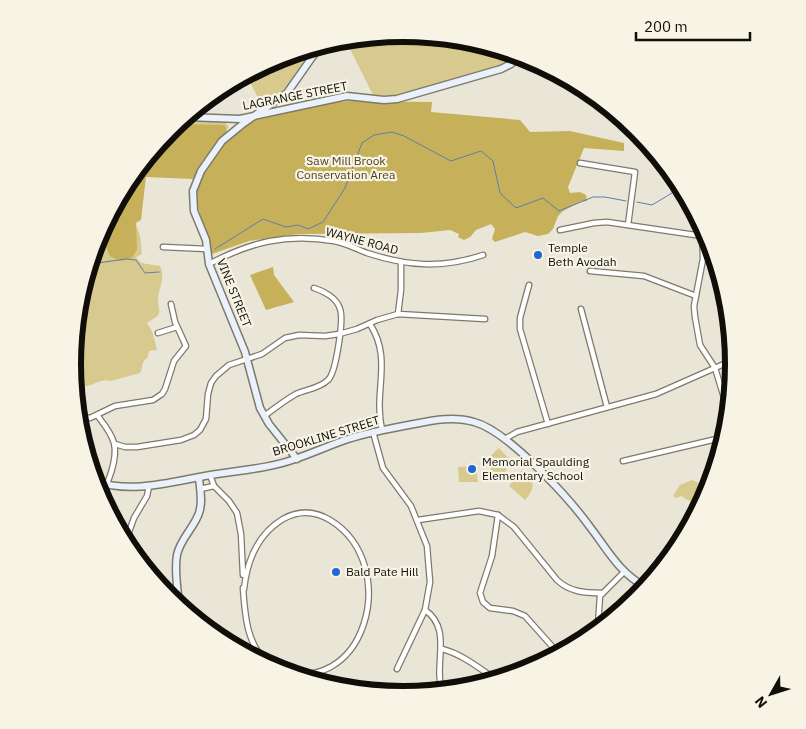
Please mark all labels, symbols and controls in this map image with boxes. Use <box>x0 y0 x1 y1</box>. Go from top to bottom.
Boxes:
scale bar <box>636 10 750 42</box>
text: 200 m <box>644 17 688 36</box>
street label: LAGRANGE STREET <box>241 78 349 113</box>
park label: Saw Mill Brook Conservation Area <box>297 153 396 182</box>
street label: WAYNE ROAD <box>324 224 400 257</box>
place label: Temple Beth Avodah <box>548 240 616 269</box>
marker: Temple Beth Avodah <box>532 249 544 261</box>
street label: VINE STREET <box>214 256 255 329</box>
street label: BROOKLINE STREET <box>270 412 381 459</box>
place label: Memorial Spaulding Elementary School <box>482 454 590 483</box>
marker: Memorial Spaulding Elementary School <box>466 463 478 475</box>
place label: Bald Pate Hill <box>346 564 418 579</box>
marker: Bald Pate Hill <box>330 566 342 578</box>
north arrow <box>746 669 796 719</box>
text: N <box>751 693 771 712</box>

